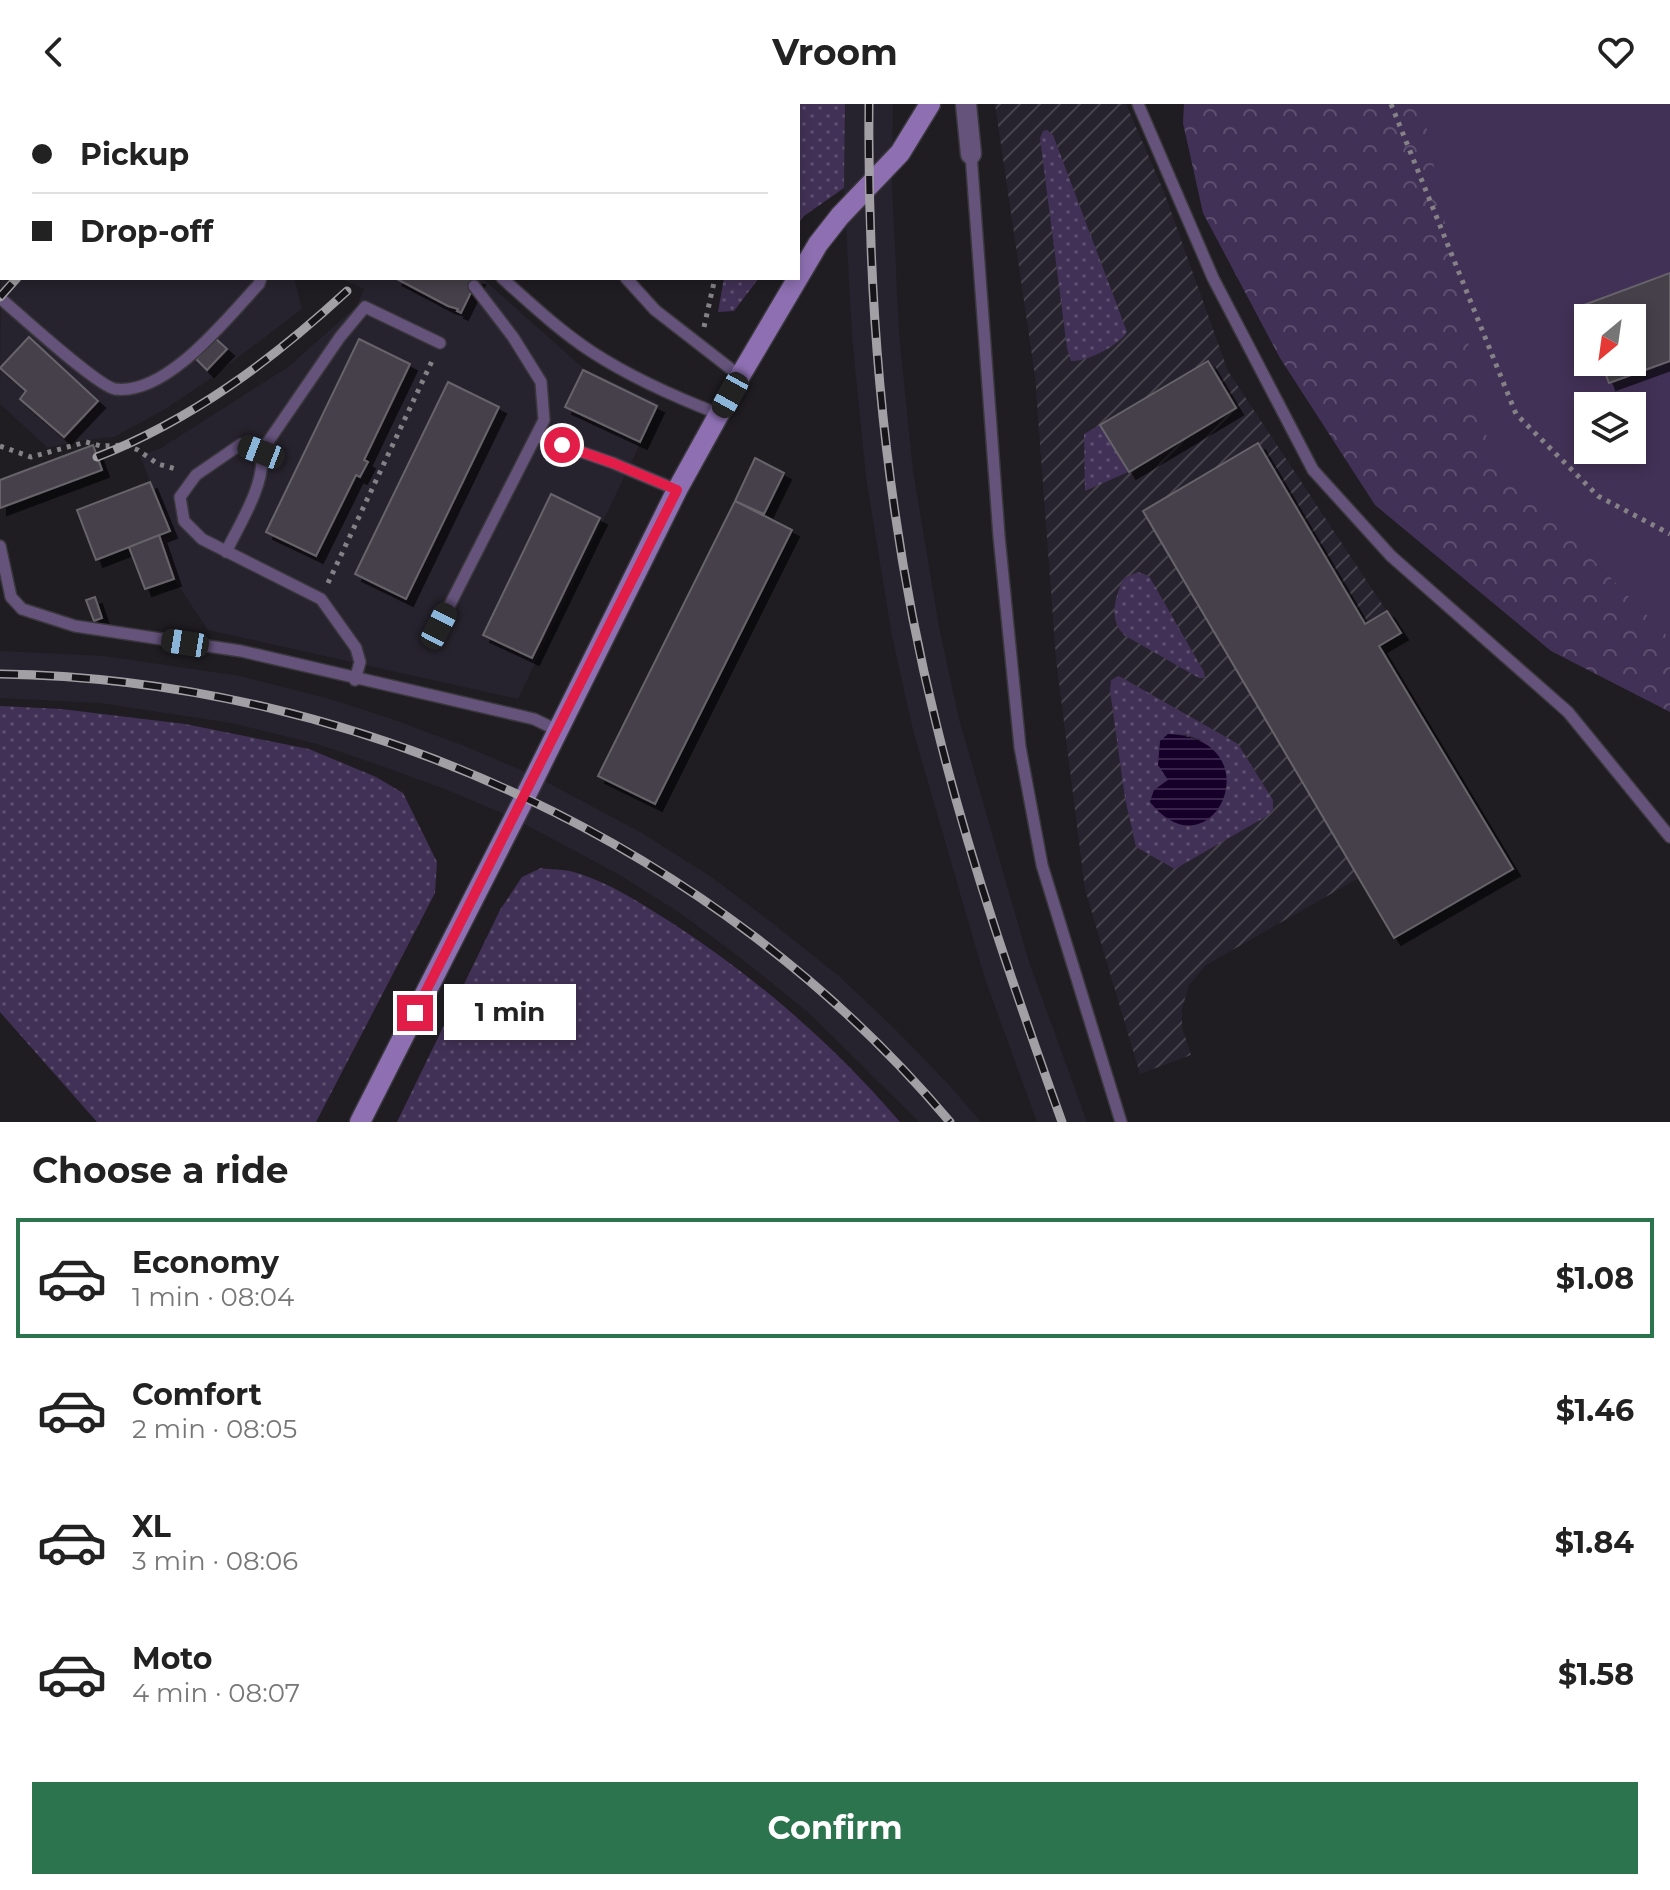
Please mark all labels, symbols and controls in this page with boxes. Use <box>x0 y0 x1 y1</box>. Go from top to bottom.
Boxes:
icon: back <box>32 30 76 74</box>
text: Vroom <box>772 30 898 74</box>
icon: heart <box>1594 30 1638 74</box>
text: Pickup <box>80 136 189 173</box>
text: Drop-off <box>80 213 213 250</box>
north arrow <box>1574 304 1646 376</box>
map controls <box>1574 304 1646 464</box>
car <box>708 368 752 422</box>
button: layers <box>1574 392 1646 464</box>
route start <box>544 427 580 463</box>
car <box>234 432 288 472</box>
car <box>417 599 461 653</box>
car <box>159 627 211 659</box>
callout: 1 min <box>443 985 575 1041</box>
route end <box>397 995 433 1031</box>
text: 1 min <box>475 996 545 1028</box>
text: Choose a ride <box>32 1148 289 1192</box>
icon: car <box>36 1242 108 1314</box>
text: Economy <box>132 1244 279 1281</box>
text: $1.08 <box>1556 1260 1634 1297</box>
text: 1 min · 08:04 <box>132 1281 294 1313</box>
icon: car <box>36 1374 108 1446</box>
text: Comfort <box>132 1376 262 1413</box>
text: $1.46 <box>1556 1392 1634 1429</box>
text: 2 min · 08:05 <box>132 1413 297 1445</box>
icon: car <box>36 1506 108 1578</box>
text: XL <box>132 1508 171 1545</box>
text: $1.84 <box>1555 1524 1634 1561</box>
text: 3 min · 08:06 <box>132 1545 298 1577</box>
icon: car <box>36 1638 108 1710</box>
text: Moto <box>132 1640 213 1677</box>
text: $1.58 <box>1558 1656 1634 1693</box>
text: 4 min · 08:07 <box>132 1677 300 1709</box>
button: Confirm <box>32 1782 1638 1874</box>

